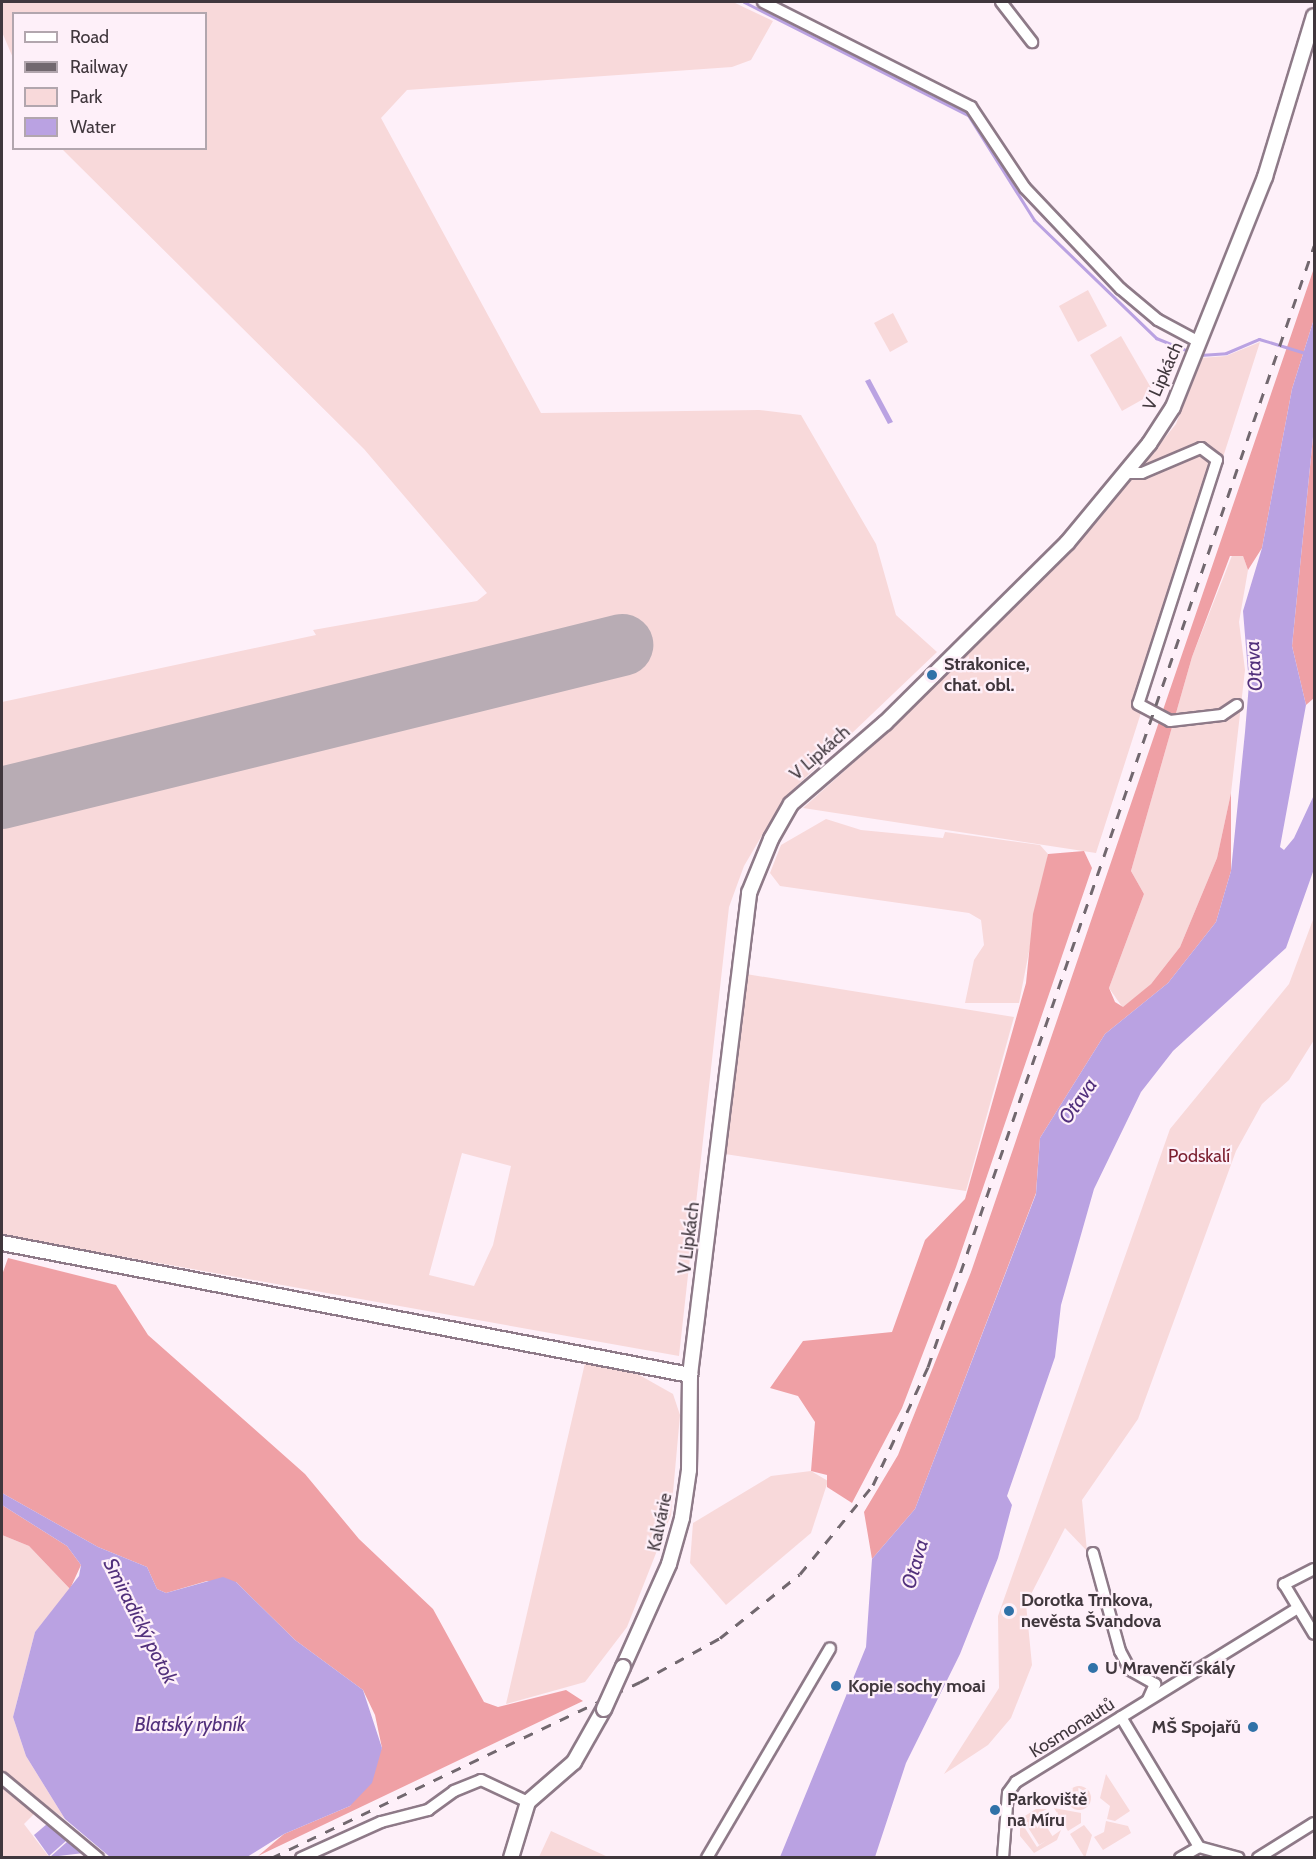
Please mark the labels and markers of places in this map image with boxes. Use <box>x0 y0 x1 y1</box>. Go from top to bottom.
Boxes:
place label: Strakonice, chat. obl. <box>944 654 1030 696</box>
marker: Strakonice, chat. obl. <box>925 668 939 682</box>
place label: Dorotka Trnkova, nevěsta Švandova <box>1021 1590 1161 1632</box>
marker: Dorotka Trnkova, nevěsta Švandova <box>1002 1604 1016 1618</box>
place label: U Mravenčí skály <box>1105 1657 1235 1679</box>
marker: U Mravenčí skály <box>1086 1661 1100 1675</box>
place label: Kopie sochy moai <box>848 1675 985 1697</box>
marker: Kopie sochy moai <box>829 1679 843 1693</box>
place label: MŠ Spojařů <box>1151 1716 1241 1738</box>
marker: MŠ Spojařů <box>1246 1720 1260 1734</box>
place label: Parkoviště na Míru <box>1007 1789 1087 1832</box>
marker: Parkoviště na Míru <box>988 1803 1002 1817</box>

